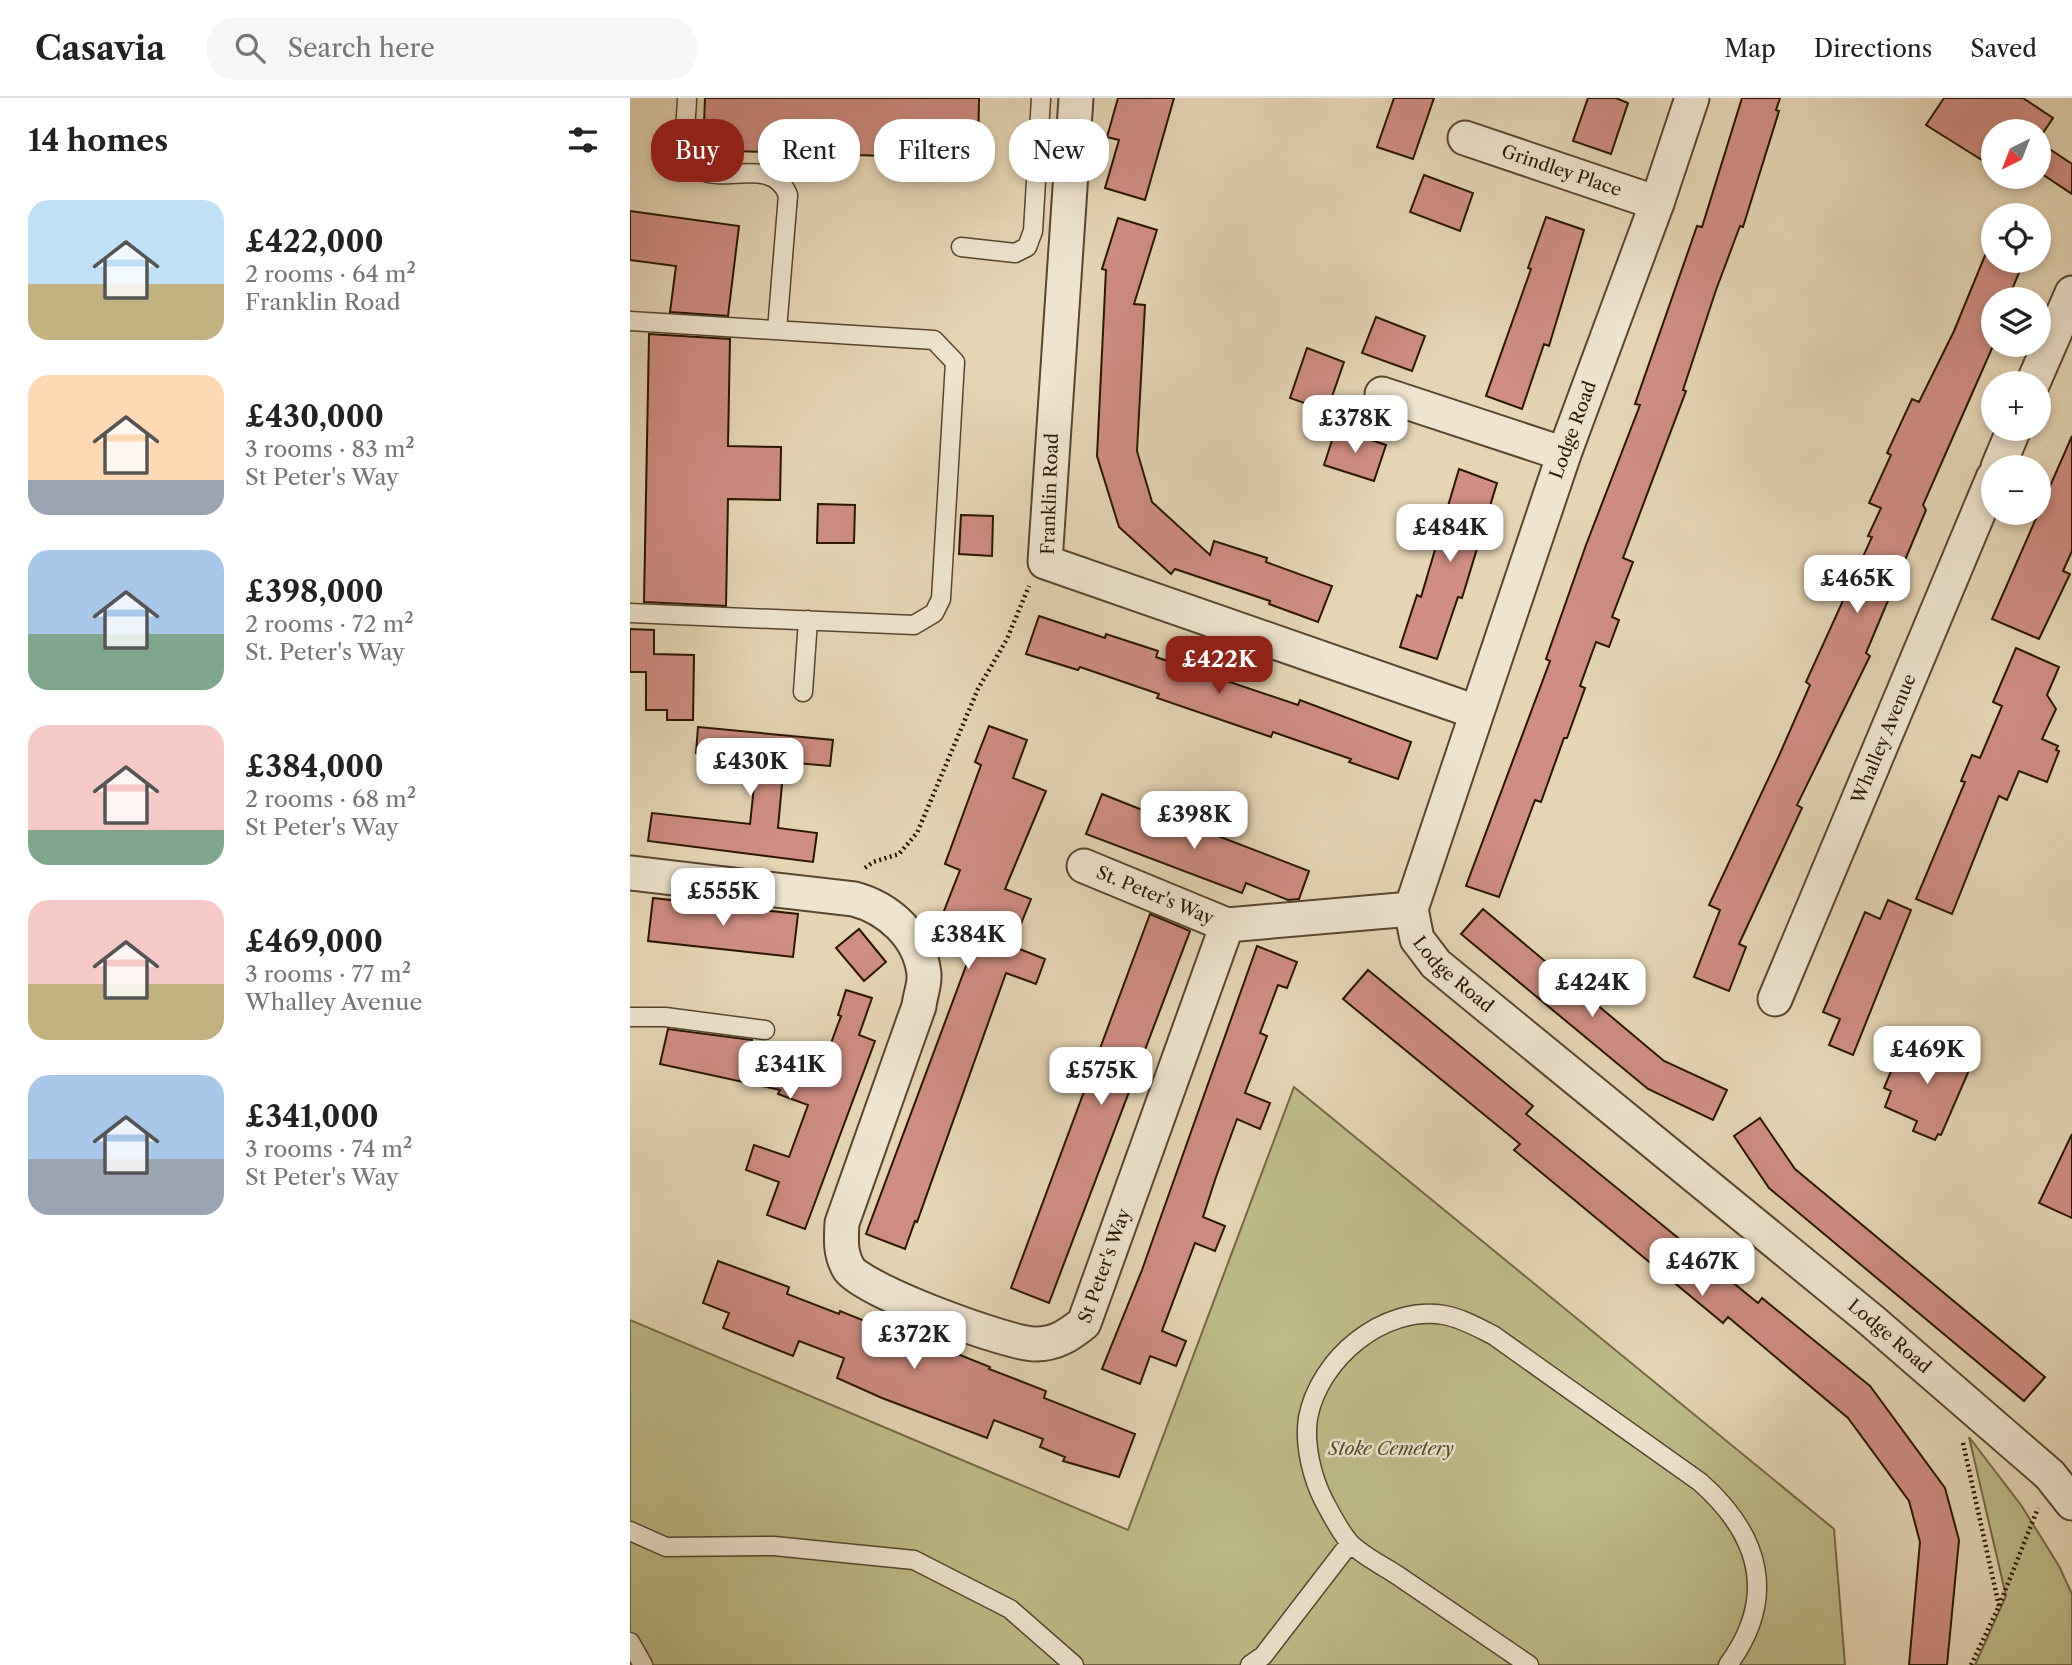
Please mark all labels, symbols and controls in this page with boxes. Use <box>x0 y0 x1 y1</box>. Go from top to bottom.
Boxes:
search box <box>207 17 697 80</box>
text: Casavia <box>35 28 165 69</box>
icon: search <box>231 29 269 67</box>
text: Search here <box>287 32 435 64</box>
text: Map <box>1724 34 1776 63</box>
text: Directions <box>1814 34 1932 63</box>
text: Saved <box>1970 34 2037 63</box>
chip: Buy <box>651 119 744 182</box>
chip: Rent <box>758 119 860 182</box>
chip: Filters <box>874 119 995 182</box>
chip: New <box>1009 119 1109 182</box>
north arrow <box>1981 119 2051 189</box>
map controls <box>1981 119 2051 525</box>
icon: filters <box>564 121 602 159</box>
text: 14 homes <box>28 122 168 159</box>
street label: Grindley Place <box>1499 140 1625 201</box>
button: locate <box>1981 203 2051 273</box>
text: £422,000 <box>245 223 384 260</box>
icon: home <box>84 228 168 312</box>
text: 2 rooms · 64 m² <box>245 260 416 288</box>
button: layers <box>1981 287 2051 357</box>
text: Franklin Road <box>245 288 401 316</box>
button: + <box>1981 371 2051 441</box>
street label: Lodge Road <box>1545 378 1601 482</box>
pin: £378K <box>1306 396 1404 455</box>
text: £430,000 <box>245 398 384 435</box>
icon: home <box>84 403 168 487</box>
text: £378K <box>1319 404 1392 432</box>
street label: Franklin Road <box>1037 433 1063 555</box>
text: 3 rooms · 83 m² <box>245 435 415 463</box>
button: − <box>1981 455 2051 525</box>
text: St Peter's Way <box>245 463 399 491</box>
pin: £484K <box>1401 504 1499 564</box>
text: £484K <box>1412 513 1488 541</box>
pin: £465K <box>1808 556 1906 615</box>
text: £465K <box>1820 564 1894 592</box>
text: £398,000 <box>245 573 384 610</box>
icon: home <box>84 578 168 662</box>
text: 2 rooms · 72 m² <box>245 610 414 638</box>
pin: £422K <box>1170 636 1268 696</box>
text: St. Peter's Way <box>245 638 405 666</box>
text: £422K <box>1182 645 1256 673</box>
street label: Whalley Avenue <box>1846 671 1921 808</box>
pin: £430K <box>701 738 799 798</box>
text: £430K <box>712 747 788 775</box>
text: £384,000 <box>245 748 384 785</box>
icon: home <box>84 753 168 837</box>
text: 2 rooms · 68 m² <box>245 785 416 813</box>
pin: £398K <box>1145 792 1243 851</box>
text: £398K <box>1157 800 1231 828</box>
text: St Peter's Way <box>245 813 399 841</box>
street label: St. Peter's Way <box>1093 861 1218 930</box>
pin: £555K <box>674 868 772 928</box>
text: £555K <box>687 877 759 905</box>
pin: £384K <box>919 912 1017 971</box>
text: £384K <box>931 920 1005 948</box>
text: £469,000 <box>245 923 383 960</box>
icon: home <box>84 928 168 1012</box>
street label: Lodge Road <box>1408 932 1498 1017</box>
text: 3 rooms · 77 m² <box>245 960 411 988</box>
pin: £424K <box>1543 960 1641 1019</box>
text: £424K <box>1555 968 1629 996</box>
text: Whalley Avenue <box>245 988 422 1016</box>
pin: £469K <box>1878 1026 1976 1086</box>
text: £469K <box>1890 1035 1964 1063</box>
pin: £341K <box>741 1042 839 1101</box>
pin: £575K <box>1052 1048 1150 1107</box>
text: £341K <box>755 1050 825 1078</box>
text: £575K <box>1065 1056 1137 1084</box>
text: £341,000 <box>245 1098 379 1135</box>
icon: home <box>84 1103 168 1187</box>
text: 3 rooms · 74 m² <box>245 1135 412 1163</box>
text: St Peter's Way <box>245 1163 399 1191</box>
street label: St Peter's Way <box>1074 1205 1136 1326</box>
pin: £467K <box>1653 1238 1751 1298</box>
text: £467K <box>1666 1247 1738 1275</box>
street label: Lodge Road <box>1843 1294 1936 1378</box>
pin: £372K <box>865 1312 963 1371</box>
text: £372K <box>878 1320 950 1348</box>
park label: Stoke Cemetery <box>1327 1438 1454 1460</box>

